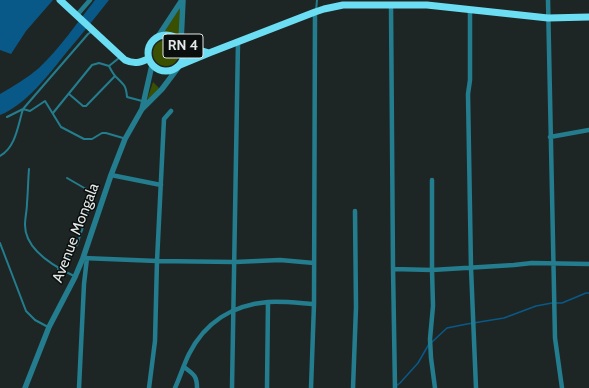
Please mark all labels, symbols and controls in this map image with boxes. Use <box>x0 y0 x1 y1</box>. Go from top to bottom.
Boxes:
road number: RN 4 <box>163 34 203 58</box>
street label: Avenue Mongala <box>49 181 103 285</box>

